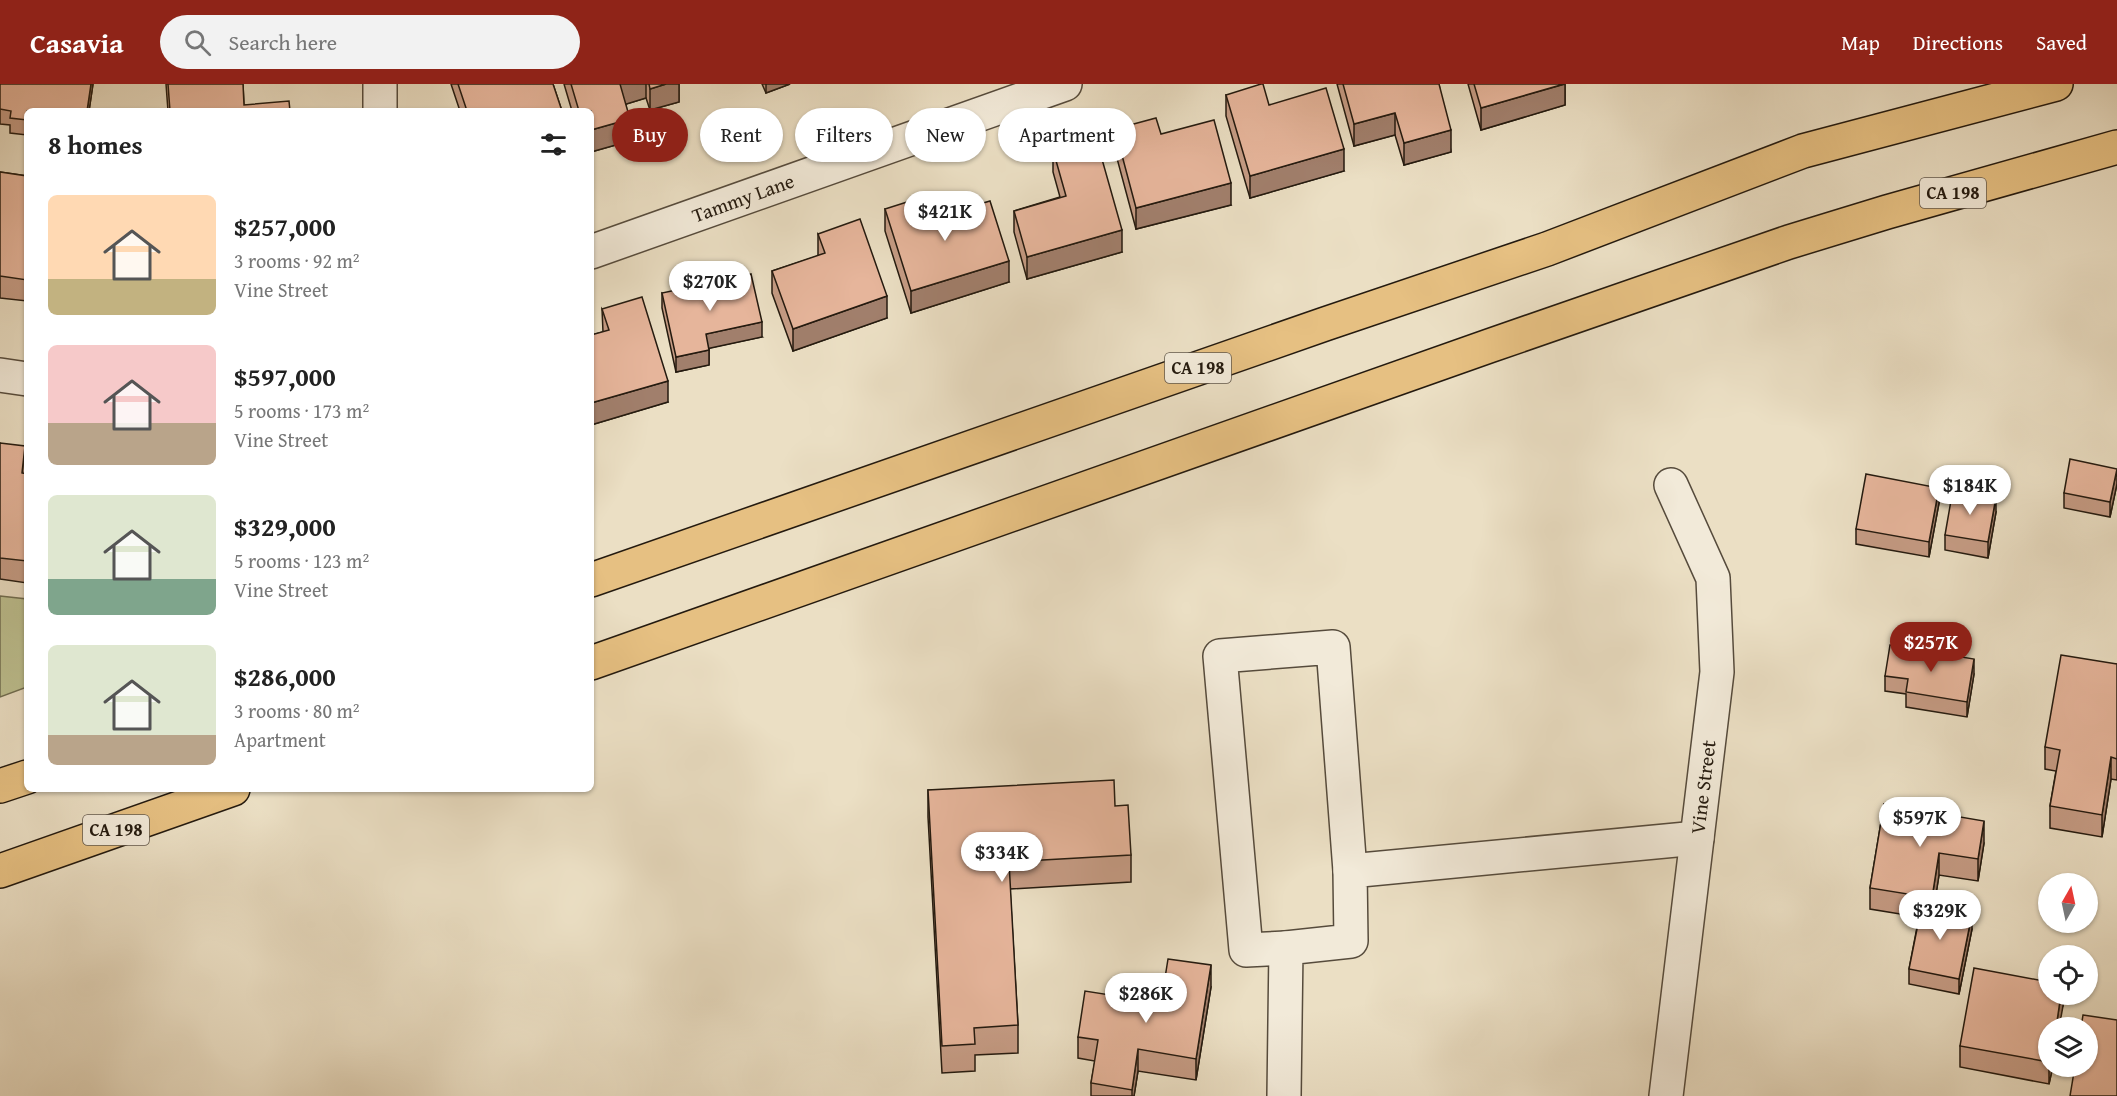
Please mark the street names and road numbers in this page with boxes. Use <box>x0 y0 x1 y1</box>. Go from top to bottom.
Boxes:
street label: Tammy Lane <box>688 166 798 229</box>
road number: CA 198 <box>1920 178 1986 208</box>
road number: CA 198 <box>1165 353 1231 383</box>
street label: Vine Street <box>1682 738 1723 836</box>
road number: CA 198 <box>83 815 149 845</box>

